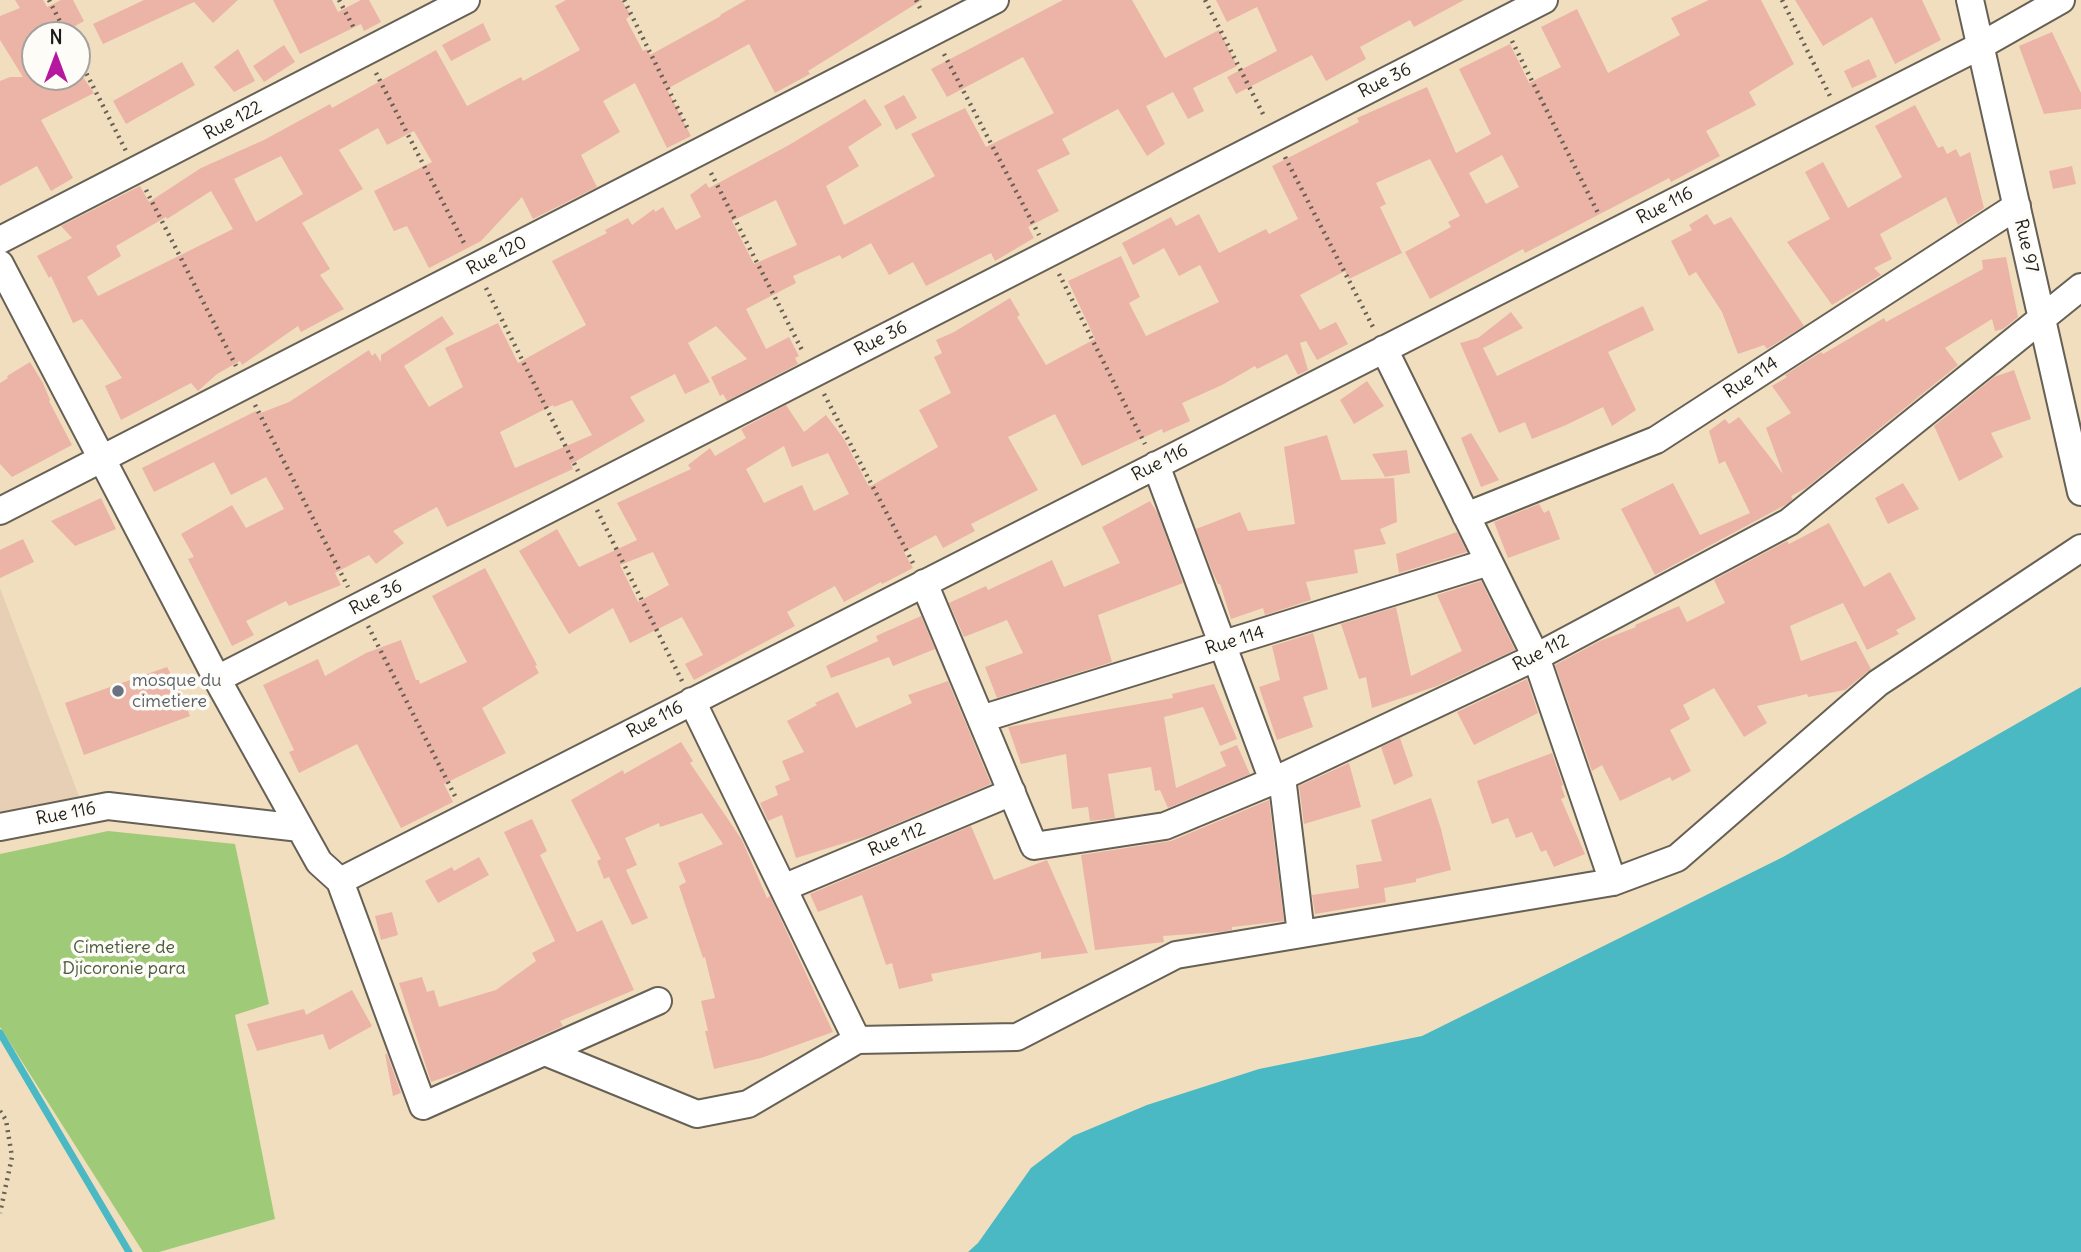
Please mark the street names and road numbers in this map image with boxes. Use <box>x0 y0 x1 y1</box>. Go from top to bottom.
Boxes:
street label: Rue 36 <box>1355 59 1415 103</box>
street label: Rue 122 <box>200 97 266 145</box>
street label: Rue 116 <box>1633 183 1697 229</box>
street label: Rue 97 <box>2009 217 2043 275</box>
street label: Rue 120 <box>463 232 531 280</box>
street label: Rue 36 <box>851 317 911 361</box>
street label: Rue 114 <box>1720 352 1782 404</box>
street label: Rue 116 <box>1128 440 1192 486</box>
street label: Rue 36 <box>346 576 406 620</box>
street label: Rue 114 <box>1203 622 1267 660</box>
street label: Rue 112 <box>1509 630 1573 676</box>
street label: Rue 116 <box>623 697 687 743</box>
street label: Rue 116 <box>34 798 98 830</box>
street label: Rue 112 <box>865 818 929 862</box>

